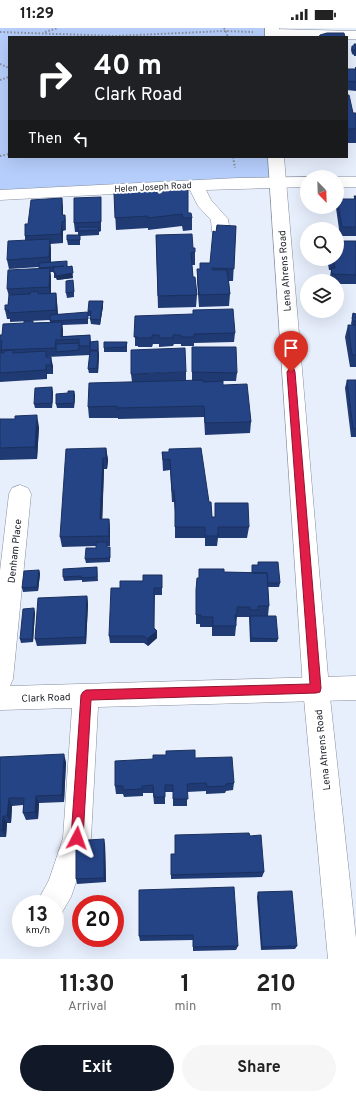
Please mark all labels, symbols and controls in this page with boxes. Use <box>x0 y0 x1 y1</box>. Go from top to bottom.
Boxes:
text: 11:29 <box>20 5 54 24</box>
text: 40 m <box>94 49 162 85</box>
icon: right <box>28 52 80 104</box>
text: Clark Road <box>94 84 182 107</box>
icon: left <box>70 128 92 150</box>
text: Then <box>28 130 62 149</box>
north arrow <box>300 170 344 214</box>
map controls <box>300 170 344 318</box>
street label: Helen Joseph Road <box>114 180 192 195</box>
button: search <box>300 222 344 266</box>
street label: Lena Ahrens Road <box>276 230 295 312</box>
button: layers <box>300 274 344 318</box>
pin <box>274 331 308 372</box>
icon: arrive <box>280 337 302 359</box>
street label: Denham Place <box>6 518 25 584</box>
street label: Clark Road <box>21 691 71 706</box>
street label: Lena Ahrens Road <box>313 709 334 791</box>
position arrow <box>56 817 98 859</box>
speed limit sign: 20 <box>72 895 124 947</box>
text: 13 <box>28 903 48 929</box>
text: km/h <box>26 924 50 937</box>
text: 11:30 <box>60 970 115 1000</box>
text: 1 <box>181 970 190 1000</box>
text: 210 <box>256 970 296 1000</box>
text: Arrival <box>68 999 107 1015</box>
text: min <box>175 999 196 1015</box>
text: m <box>271 999 282 1015</box>
button: Exit <box>20 1045 174 1091</box>
button: Share <box>182 1045 336 1091</box>

